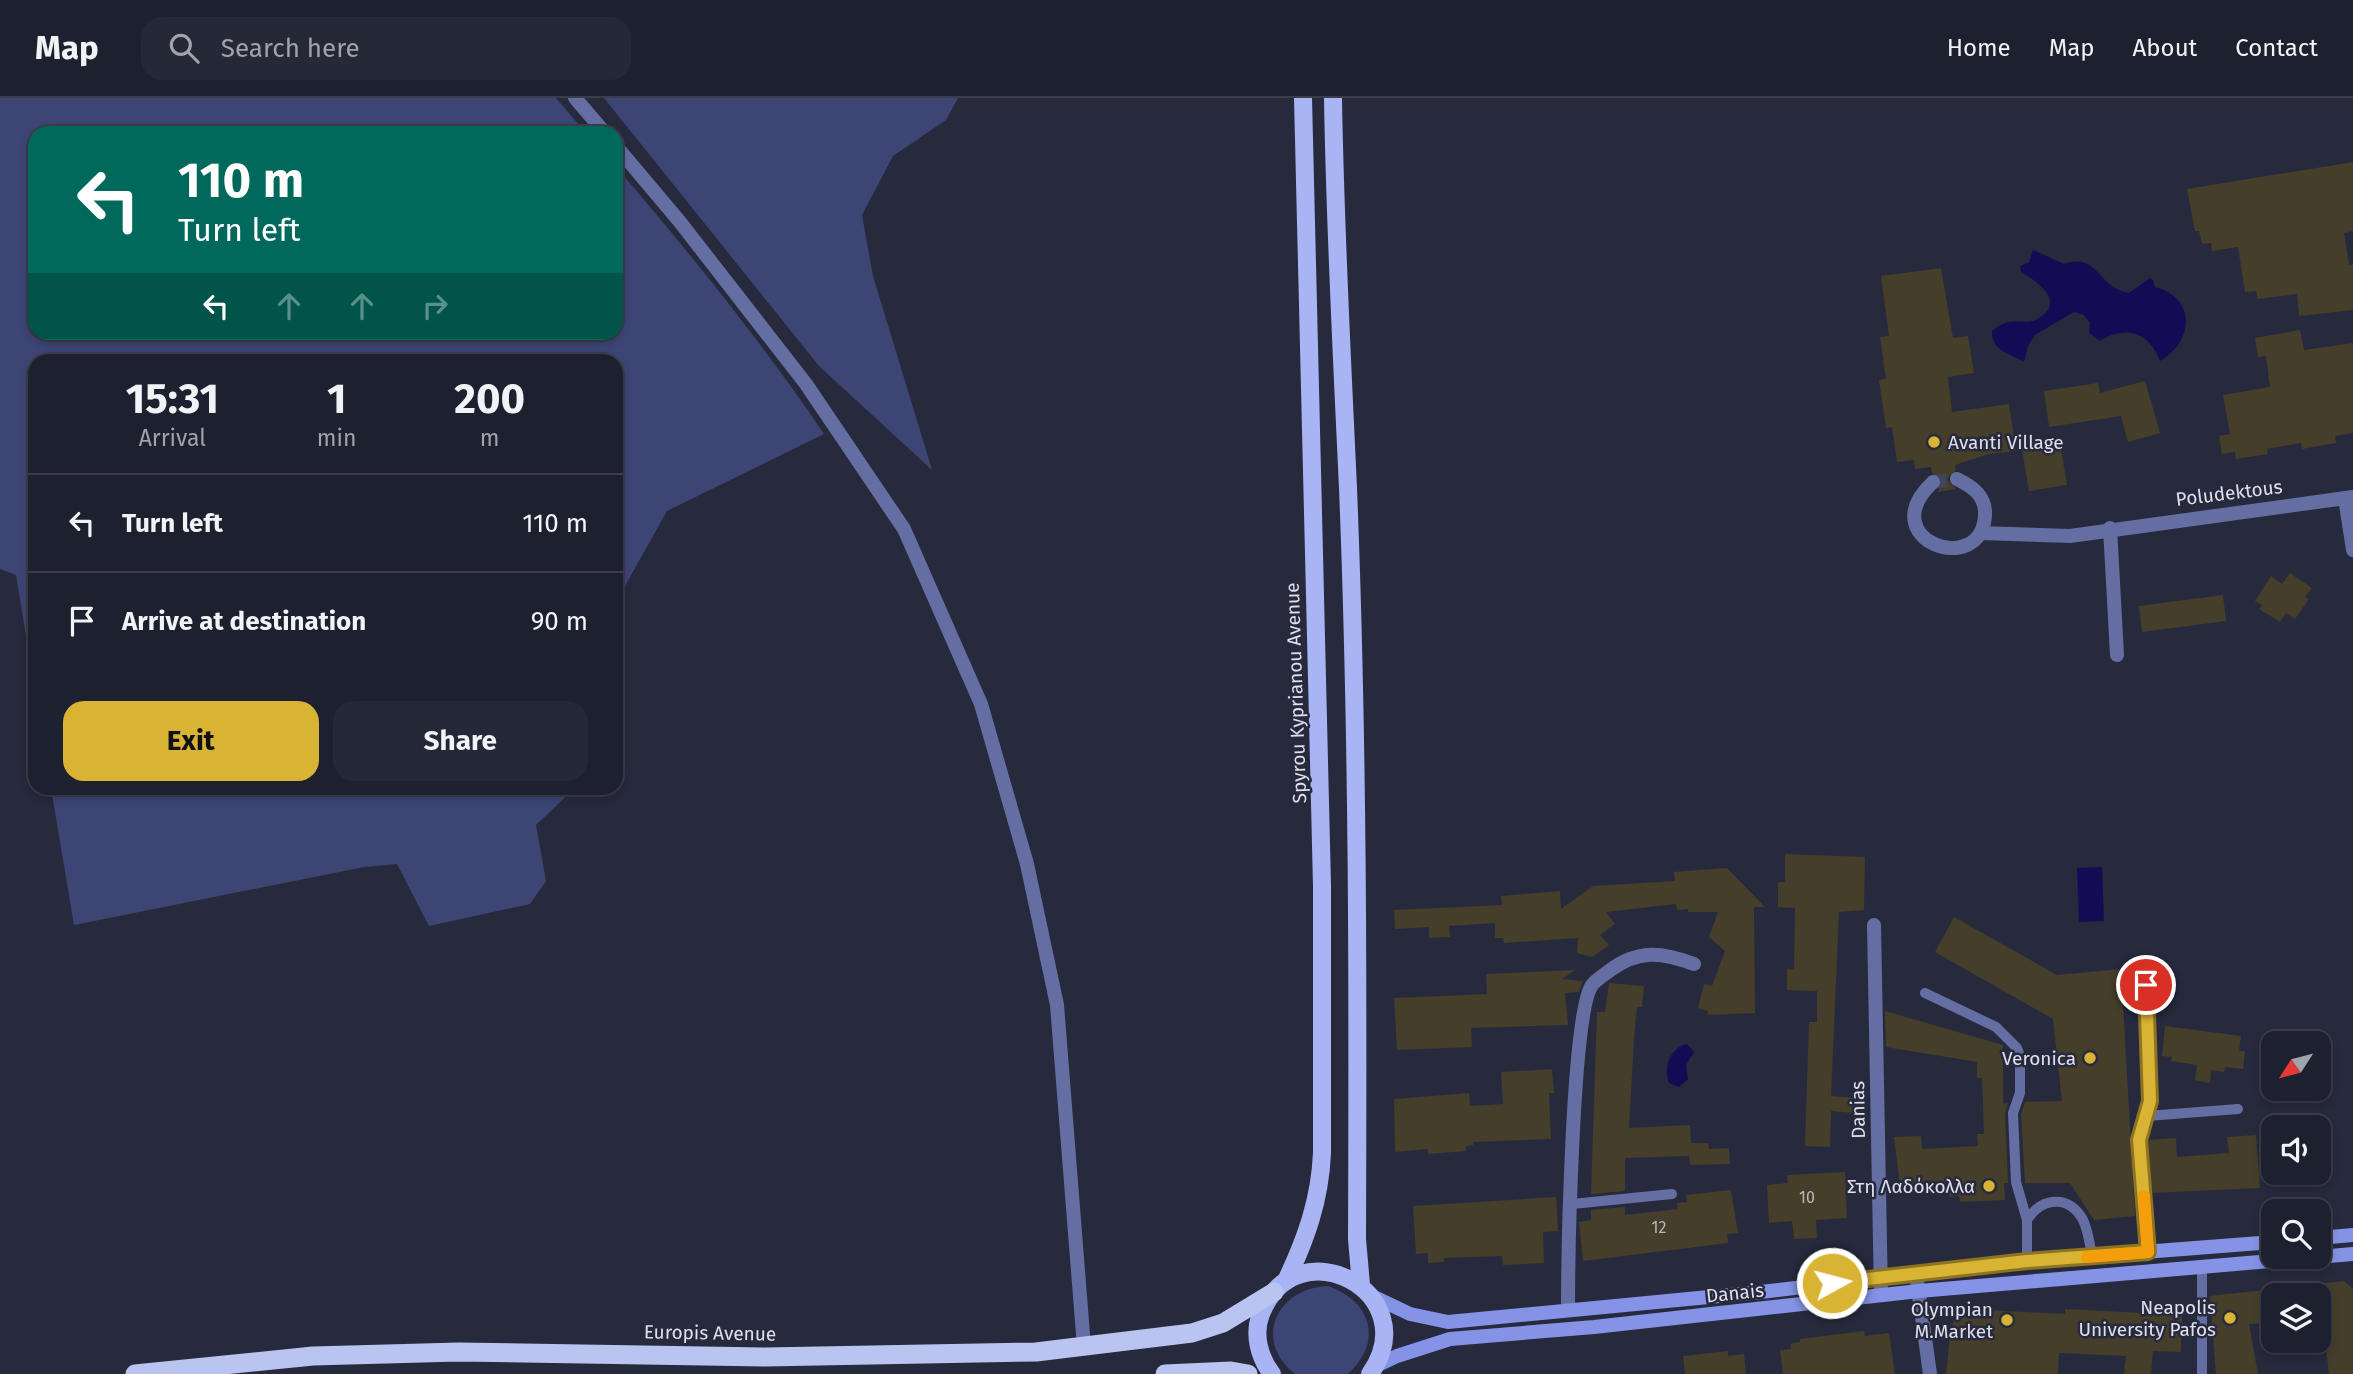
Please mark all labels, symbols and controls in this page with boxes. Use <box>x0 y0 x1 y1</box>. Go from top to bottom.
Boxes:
search box <box>141 17 631 80</box>
text: Map <box>35 28 99 68</box>
icon: search <box>165 29 203 67</box>
text: Search here <box>221 33 360 64</box>
text: Home <box>1947 34 2011 62</box>
text: Map <box>2049 34 2095 62</box>
text: About <box>2133 34 2197 62</box>
text: Contact <box>2235 34 2318 62</box>
text: 110 m <box>178 151 304 210</box>
icon: left <box>63 154 154 245</box>
text: Turn left <box>178 211 300 249</box>
icon: left <box>197 287 235 325</box>
icon: ahead <box>270 287 308 325</box>
icon: ahead <box>343 287 381 325</box>
icon: right <box>416 287 454 325</box>
text: 15:31 <box>126 374 219 424</box>
text: 1 <box>327 374 346 424</box>
text: 200 <box>454 374 525 424</box>
text: Arrival <box>139 424 206 452</box>
text: min <box>317 424 356 452</box>
text: m <box>480 424 500 452</box>
place label: Avanti Village <box>1948 431 2064 454</box>
marker: Avanti Village <box>1926 434 1942 450</box>
street label: Poludektous <box>2174 475 2284 511</box>
icon: left <box>63 504 101 542</box>
text: Turn left <box>122 508 223 539</box>
text: 110 m <box>522 508 588 539</box>
street label: Spyrou Kyprianou Avenue <box>1281 582 1311 804</box>
icon: arrive <box>63 602 101 640</box>
text: Arrive at destination <box>122 606 366 637</box>
text: 90 m <box>531 606 588 637</box>
button: Exit <box>63 701 319 781</box>
button: Share <box>333 701 588 781</box>
pin <box>2116 955 2176 1015</box>
icon: arrive <box>2127 966 2165 1004</box>
north arrow <box>2261 1031 2331 1101</box>
map controls <box>2261 1031 2331 1353</box>
place label: Veronica <box>2002 1047 2076 1070</box>
marker: Veronica <box>2082 1050 2098 1066</box>
street label: Danias <box>1846 1081 1870 1139</box>
button: sound <box>2261 1115 2331 1185</box>
place label: Στη Λαδόκολλα <box>1847 1175 1975 1198</box>
marker: Στη Λαδόκολλα <box>1981 1178 1997 1194</box>
house number: 10 <box>1799 1188 1815 1207</box>
button: search <box>2261 1199 2331 1269</box>
house number: 12 <box>1652 1218 1666 1237</box>
position arrow <box>1795 1246 1869 1320</box>
street label: Danais <box>1705 1279 1765 1307</box>
button: layers <box>2261 1283 2331 1353</box>
place label: Neapolis University Pafos <box>2078 1296 2216 1341</box>
place label: Olympian M.Market <box>1911 1298 1993 1343</box>
marker: Neapolis University Pafos <box>2222 1310 2238 1326</box>
marker: Olympian M.Market <box>1999 1312 2015 1328</box>
street label: Europis Avenue <box>644 1320 776 1346</box>

